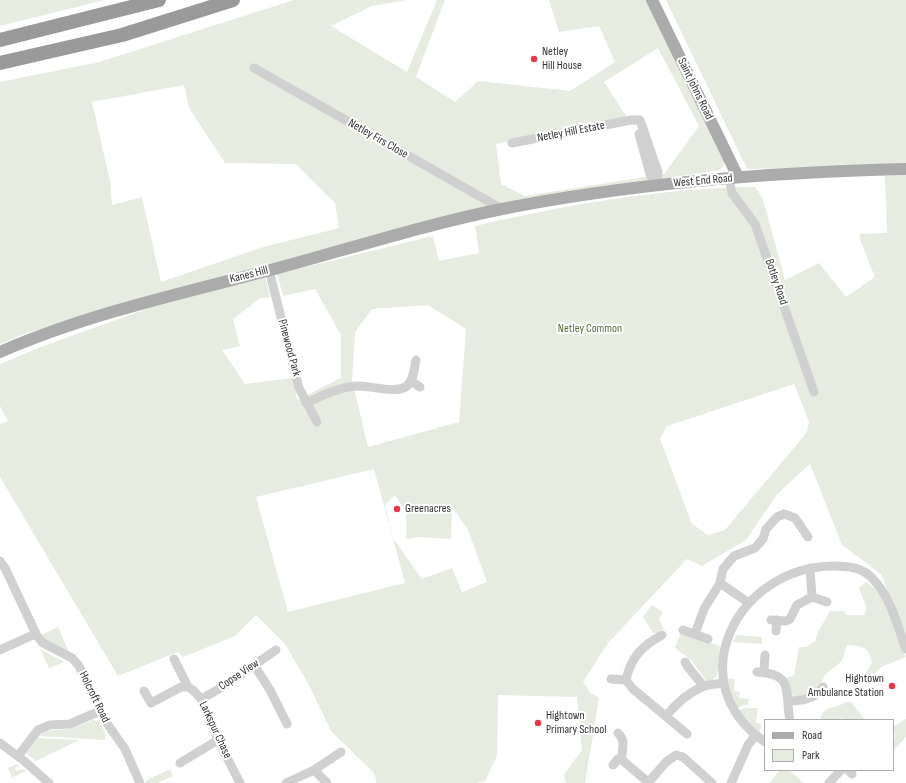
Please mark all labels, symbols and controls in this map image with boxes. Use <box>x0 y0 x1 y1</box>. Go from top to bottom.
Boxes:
place label: Netley Hill House <box>542 45 582 73</box>
marker: Netley Hill House <box>529 54 539 64</box>
street label: Saint Johns Road <box>674 56 716 122</box>
street label: Netley Firs Close <box>346 116 410 162</box>
street label: Netley Hill Estate <box>536 118 606 146</box>
street label: West End Road <box>673 171 733 191</box>
street label: Botley Road <box>761 257 791 307</box>
street label: Kanes Hill <box>228 263 270 287</box>
street label: Pinewood Park <box>274 318 304 378</box>
park label: Netley Common <box>558 322 622 336</box>
place label: Greenacres <box>405 502 451 516</box>
marker: Greenacres <box>392 504 402 514</box>
street label: Copse View <box>216 656 262 694</box>
street label: Holcroft Road <box>75 669 113 725</box>
place label: Hightown Ambulance Station <box>808 672 884 700</box>
marker: Hightown Ambulance Station <box>887 681 897 691</box>
street label: Larkspur Chase <box>196 699 234 761</box>
place label: Hightown Primary School <box>546 709 606 737</box>
marker: Hightown Primary School <box>533 718 543 728</box>
legend <box>764 719 894 771</box>
text: Road <box>802 728 822 743</box>
text: Park <box>802 748 820 763</box>

